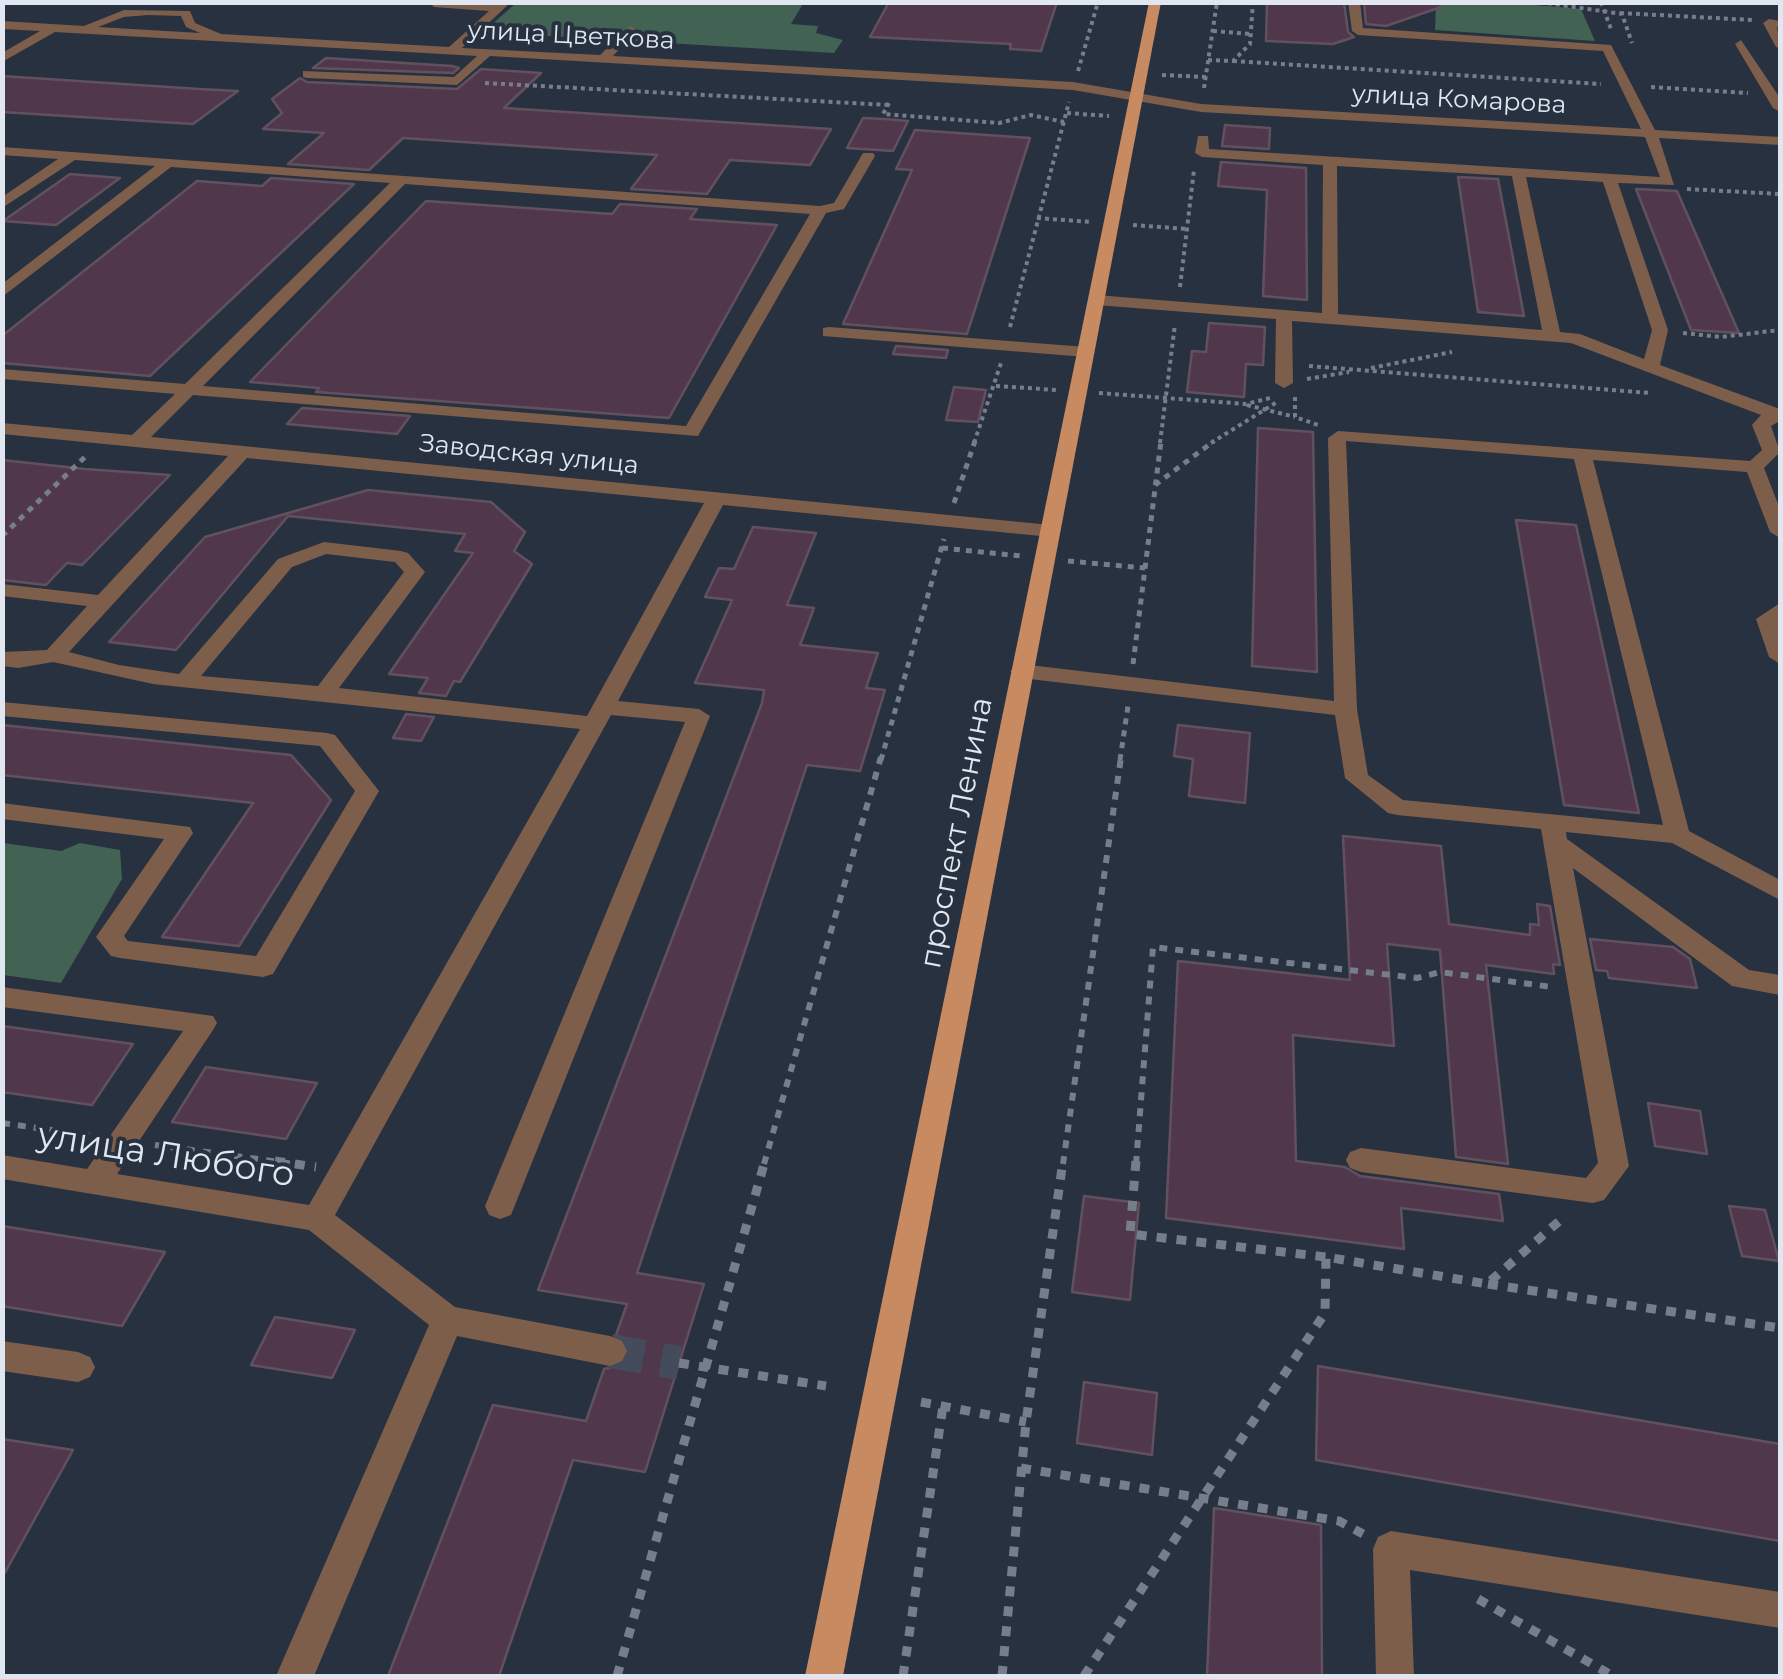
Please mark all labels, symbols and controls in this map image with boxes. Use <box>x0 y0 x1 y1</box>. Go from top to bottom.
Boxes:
street label: улица Цветкова <box>467 16 675 56</box>
street label: улица Комарова <box>1351 79 1567 121</box>
street label: Заводская улица <box>418 429 640 481</box>
street label: проспект Ленина <box>913 694 1001 972</box>
street label: улица Любого <box>35 1115 297 1197</box>

